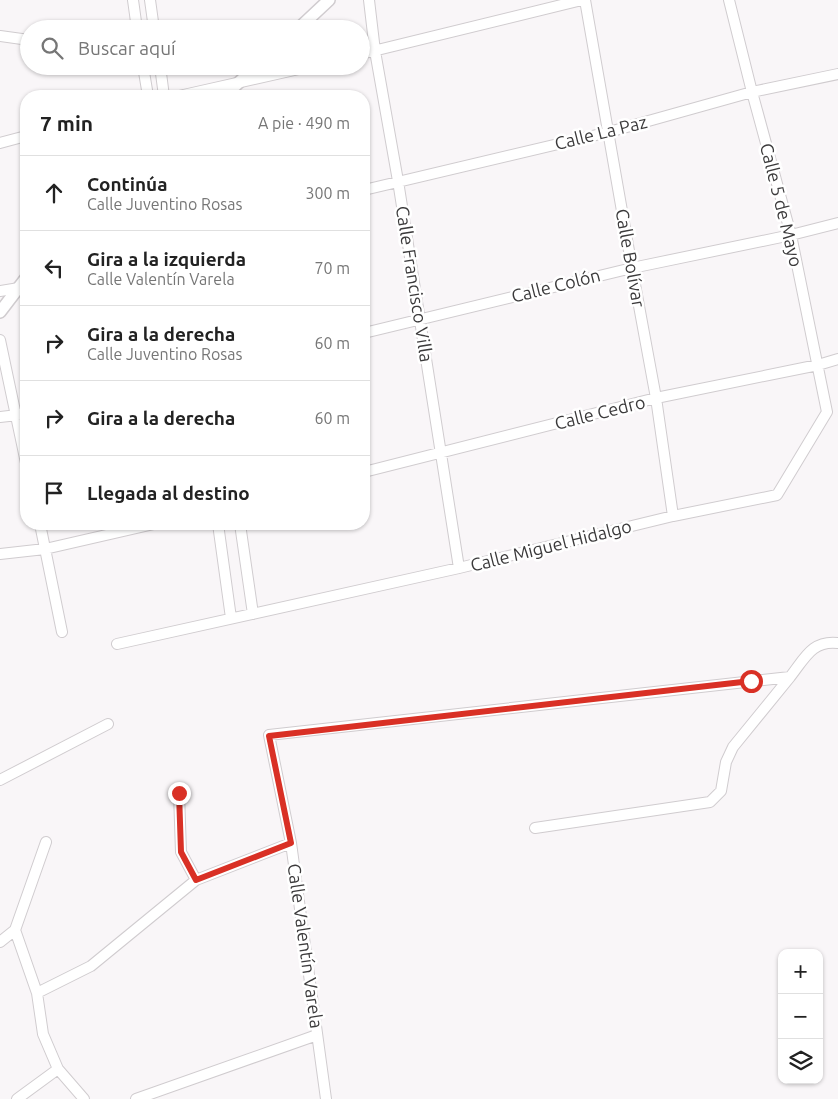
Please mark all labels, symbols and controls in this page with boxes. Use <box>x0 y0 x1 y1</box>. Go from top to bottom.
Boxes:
search box <box>20 20 370 75</box>
icon: search <box>38 34 66 62</box>
text: Buscar aquí <box>78 37 176 59</box>
text: 7 min <box>40 111 93 135</box>
street label: Calle La Paz <box>552 111 649 153</box>
text: A pie · 490 m <box>258 114 350 132</box>
street label: Calle 5 de Mayo <box>757 141 807 269</box>
text: Continúa <box>87 173 168 195</box>
icon: ahead <box>40 179 68 207</box>
text: 300 m <box>305 184 350 202</box>
text: Calle Juventino Rosas <box>87 195 242 213</box>
street label: Calle Francisco Villa <box>393 204 437 363</box>
street label: Calle Bolívar <box>612 207 650 309</box>
text: Gira a la izquierda <box>87 248 246 270</box>
icon: left <box>40 254 68 282</box>
text: 70 m <box>314 259 350 277</box>
street label: Calle Colón <box>509 264 602 306</box>
text: Calle Valentín Varela <box>87 270 235 288</box>
text: Gira a la derecha <box>87 323 235 345</box>
icon: right <box>40 329 68 357</box>
text: 60 m <box>314 334 350 352</box>
text: Calle Juventino Rosas <box>87 345 242 363</box>
street label: Calle Cedro <box>552 391 647 433</box>
icon: right <box>40 404 68 432</box>
text: Gira a la derecha <box>87 407 235 429</box>
text: 60 m <box>314 409 350 427</box>
icon: arrive <box>40 479 68 507</box>
text: Llegada al destino <box>87 482 250 504</box>
street label: Calle Miguel Hidalgo <box>468 515 633 575</box>
route start <box>740 670 763 693</box>
route end <box>168 782 191 805</box>
street label: Calle Valentín Varela <box>285 862 327 1029</box>
map controls <box>778 949 823 1084</box>
button: + <box>778 949 823 994</box>
button: − <box>778 994 823 1039</box>
button: layers <box>778 1039 823 1084</box>

